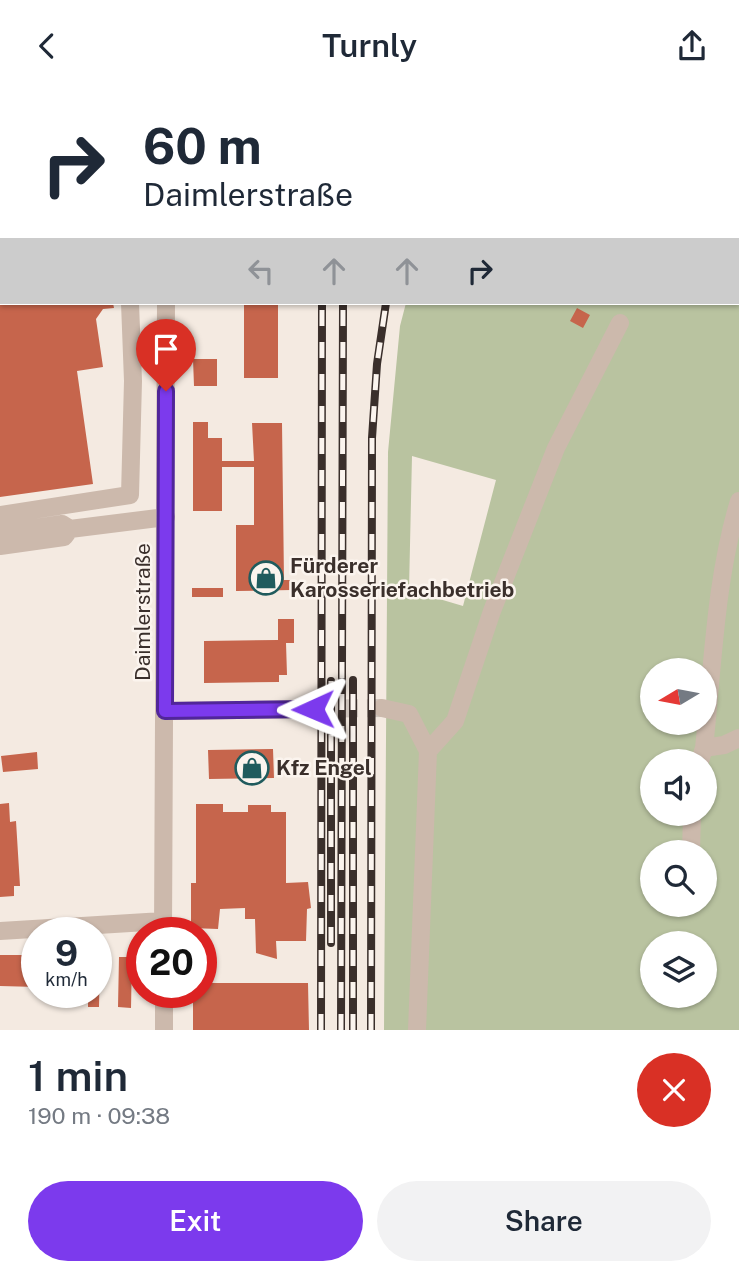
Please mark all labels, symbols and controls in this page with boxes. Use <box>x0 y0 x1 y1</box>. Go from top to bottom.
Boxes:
icon: back <box>28 27 66 65</box>
text: Turnly <box>322 27 417 64</box>
icon: share <box>673 27 711 65</box>
text: 60 m <box>143 117 262 175</box>
icon: right <box>28 119 119 210</box>
text: Daimlerstraße <box>143 176 353 213</box>
icon: left <box>242 252 280 290</box>
icon: ahead <box>315 252 353 290</box>
icon: ahead <box>388 252 426 290</box>
icon: right <box>461 252 499 290</box>
pin <box>136 319 196 391</box>
icon: arrive <box>147 330 185 368</box>
street label: Daimlerstraße <box>130 543 155 681</box>
place label: Fürderer Karosseriefachbetrieb <box>290 553 514 602</box>
shop icon: Fürderer Karosseriefachbetrieb <box>247 559 285 597</box>
north arrow <box>640 658 718 735</box>
map controls <box>640 658 717 1008</box>
position arrow <box>276 672 350 746</box>
shop icon: Kfz Engel <box>233 749 271 787</box>
button: sound <box>640 749 717 826</box>
place label: Kfz Engel <box>276 755 372 780</box>
button: search <box>640 840 717 917</box>
speed limit sign: 20 <box>126 917 217 1008</box>
button: layers <box>640 931 717 1008</box>
text: 9 <box>55 933 78 974</box>
text: km/h <box>45 969 88 990</box>
text: 1 min <box>28 1051 128 1100</box>
button: close <box>637 1053 711 1127</box>
text: 190 m · 09:38 <box>28 1102 170 1129</box>
button: Exit <box>28 1181 363 1261</box>
button: Share <box>377 1181 711 1261</box>

